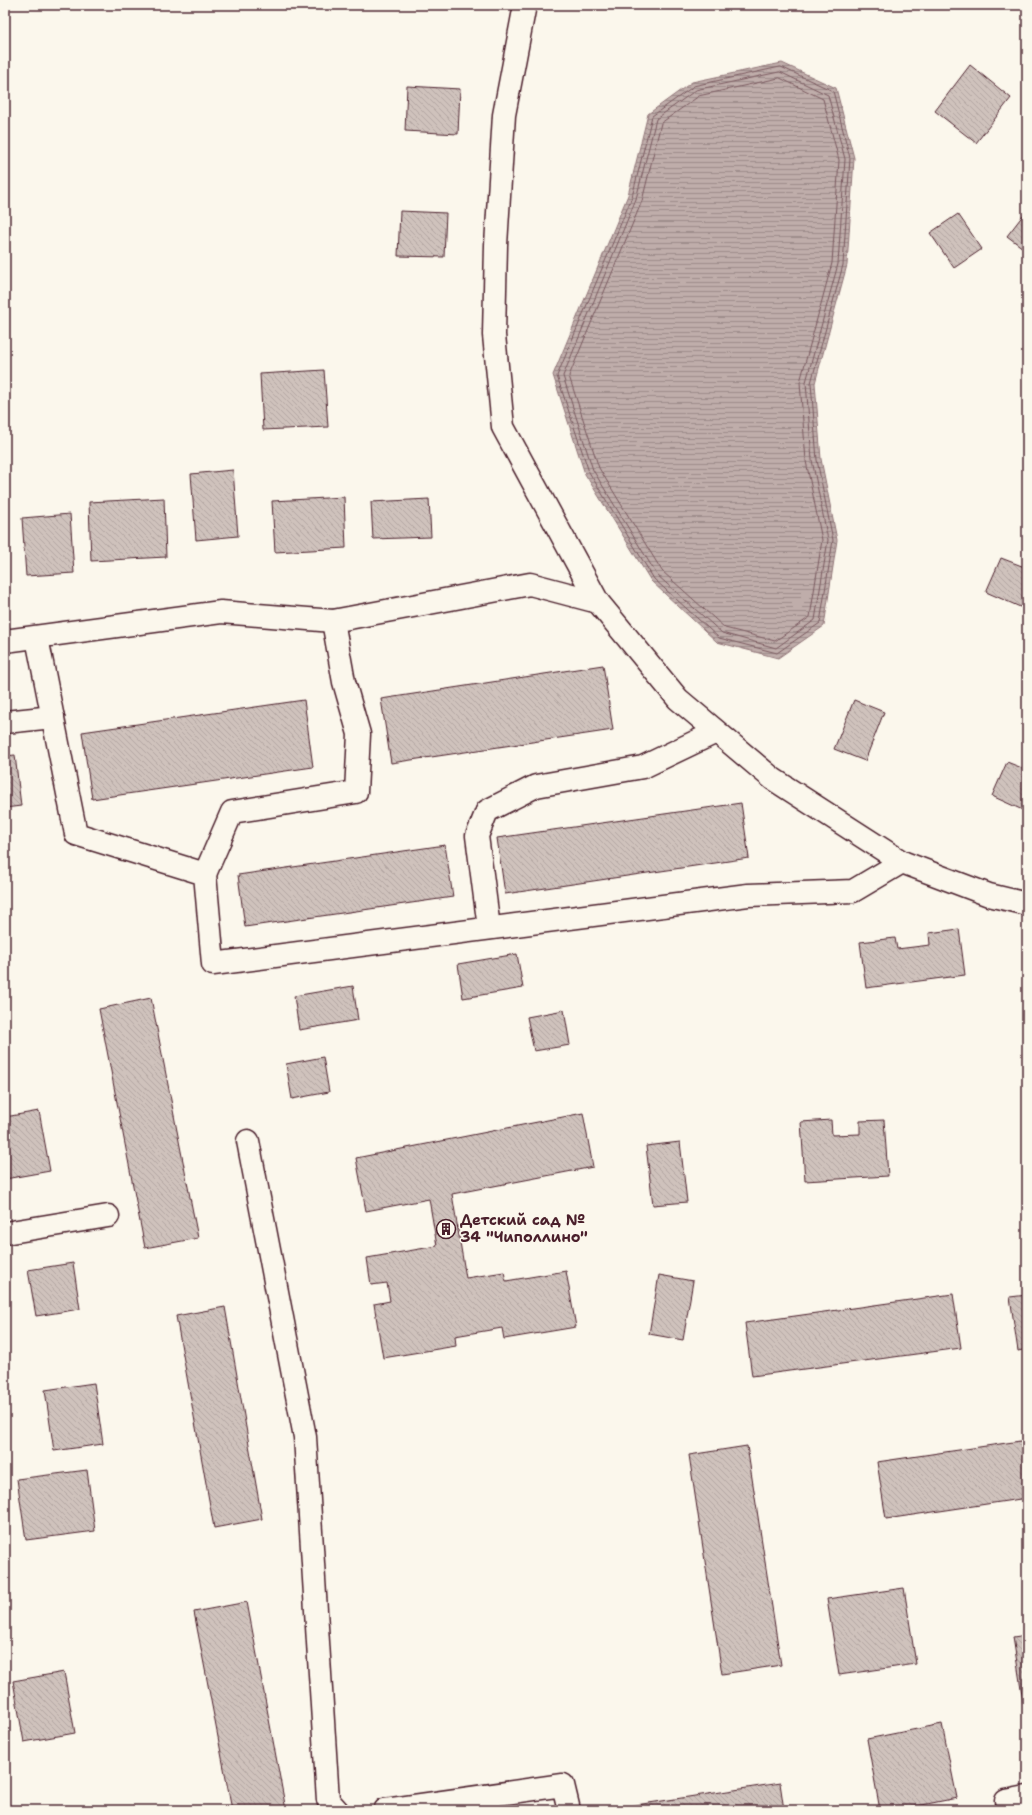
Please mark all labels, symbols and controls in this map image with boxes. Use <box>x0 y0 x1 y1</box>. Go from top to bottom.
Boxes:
place label: Детский сад № 34 "Чиполлино" <box>460 1210 588 1247</box>
building icon: Детский сад № 34 "Чиполлино" <box>435 1218 457 1240</box>

